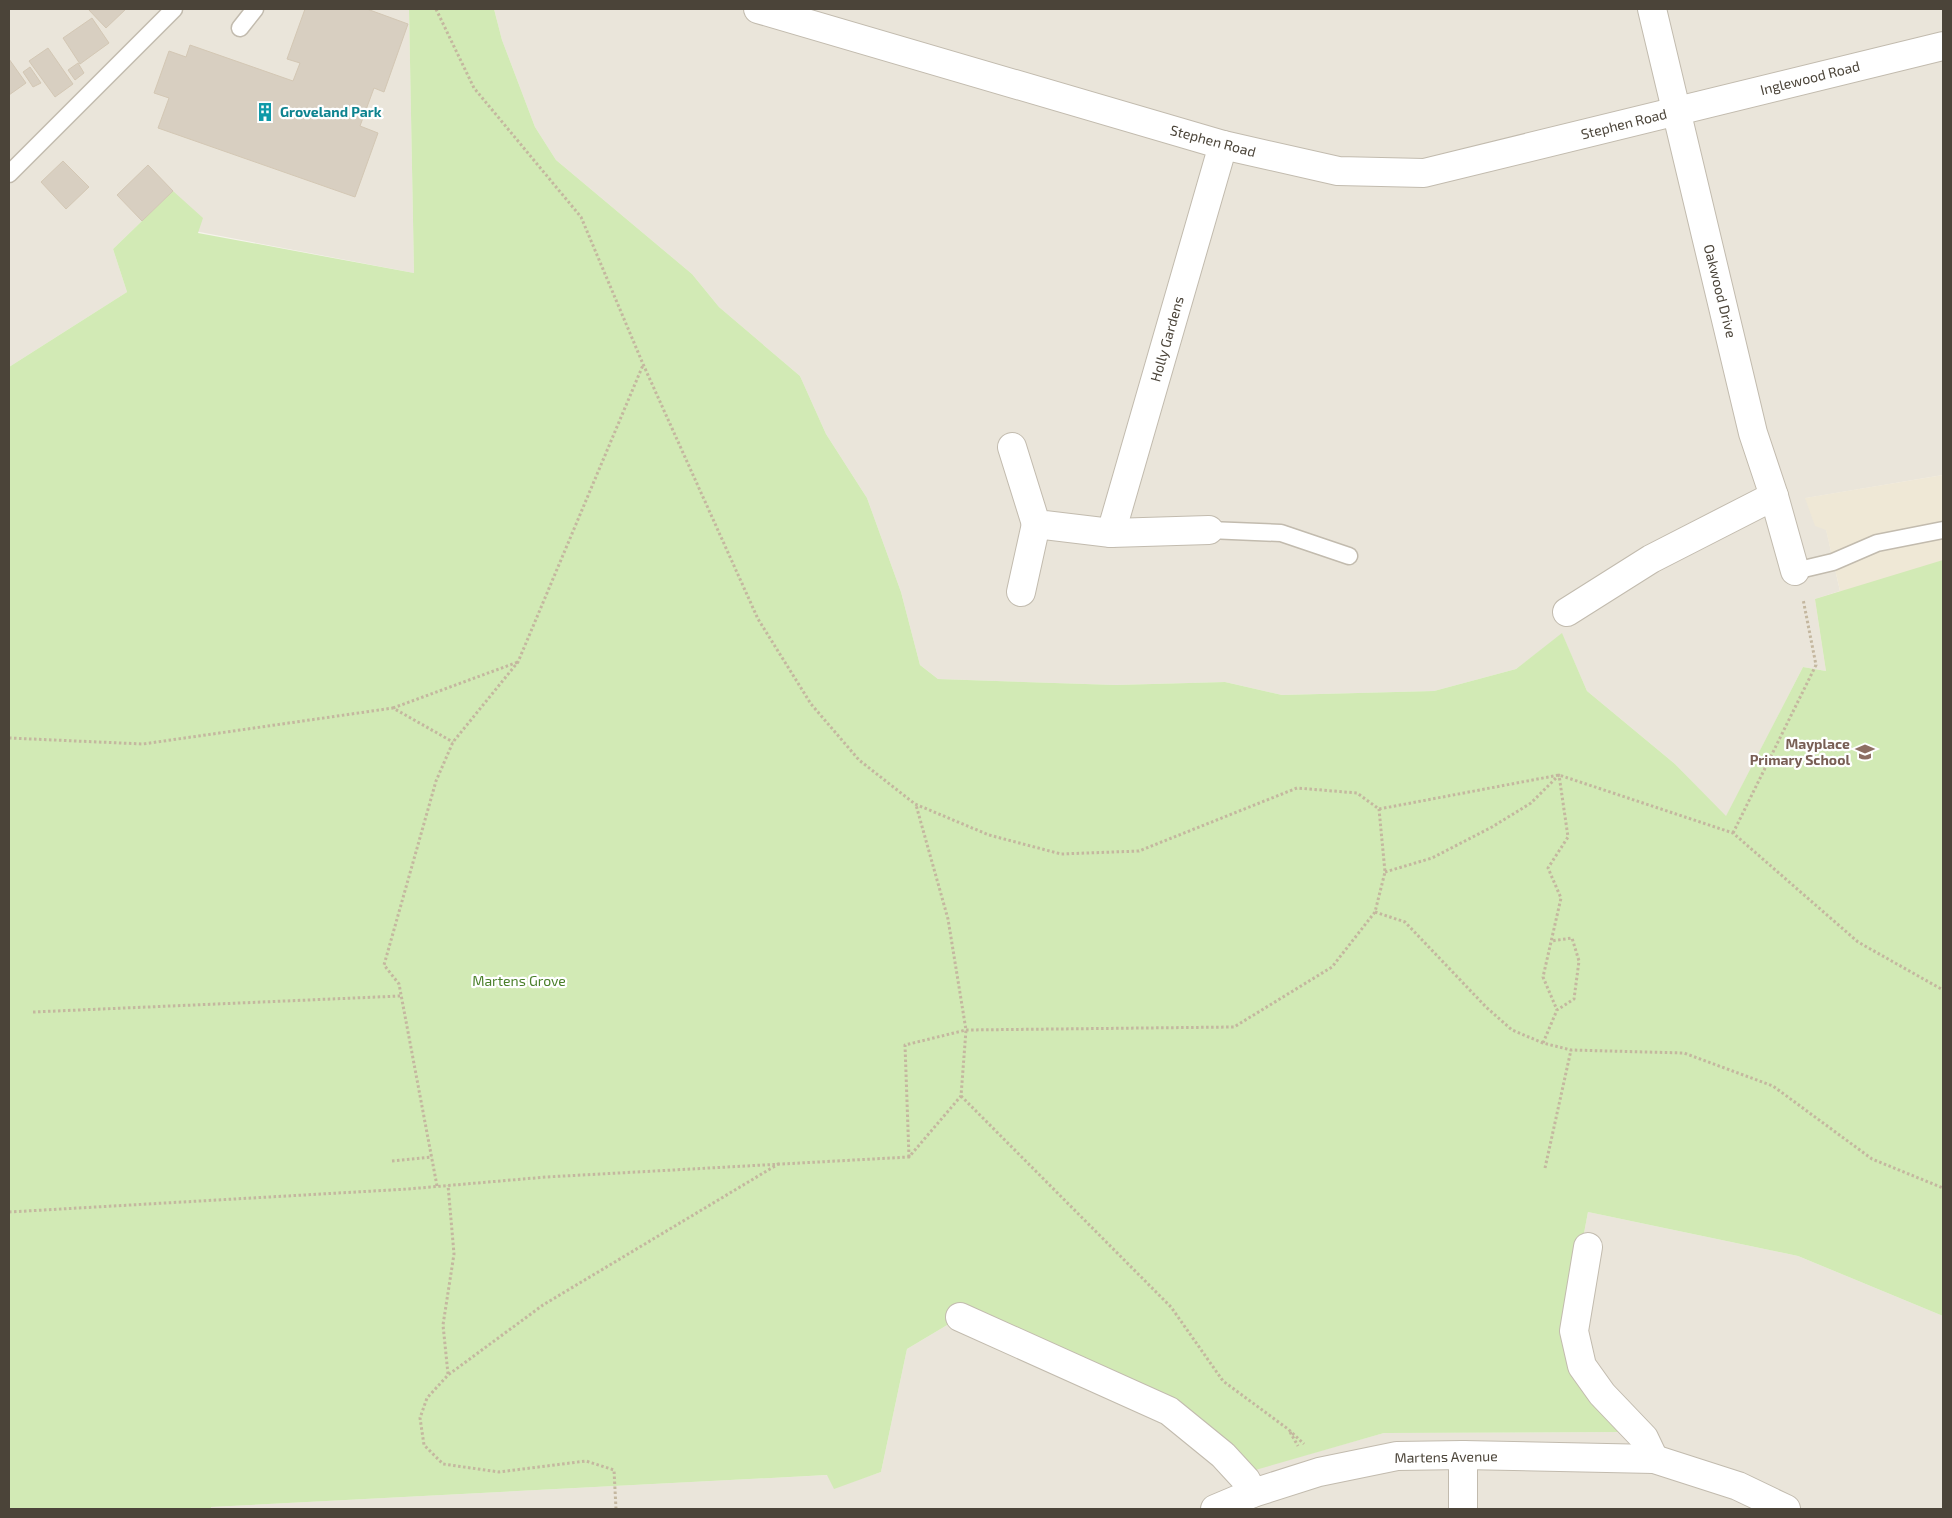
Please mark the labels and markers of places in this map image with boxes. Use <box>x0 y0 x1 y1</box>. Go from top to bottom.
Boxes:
building icon: Groveland Park <box>254 101 276 123</box>
place label: Groveland Park <box>280 103 382 120</box>
place label: Mayplace Primary School <box>1750 735 1850 768</box>
school or university icon: Mayplace Primary School <box>1854 741 1876 763</box>

